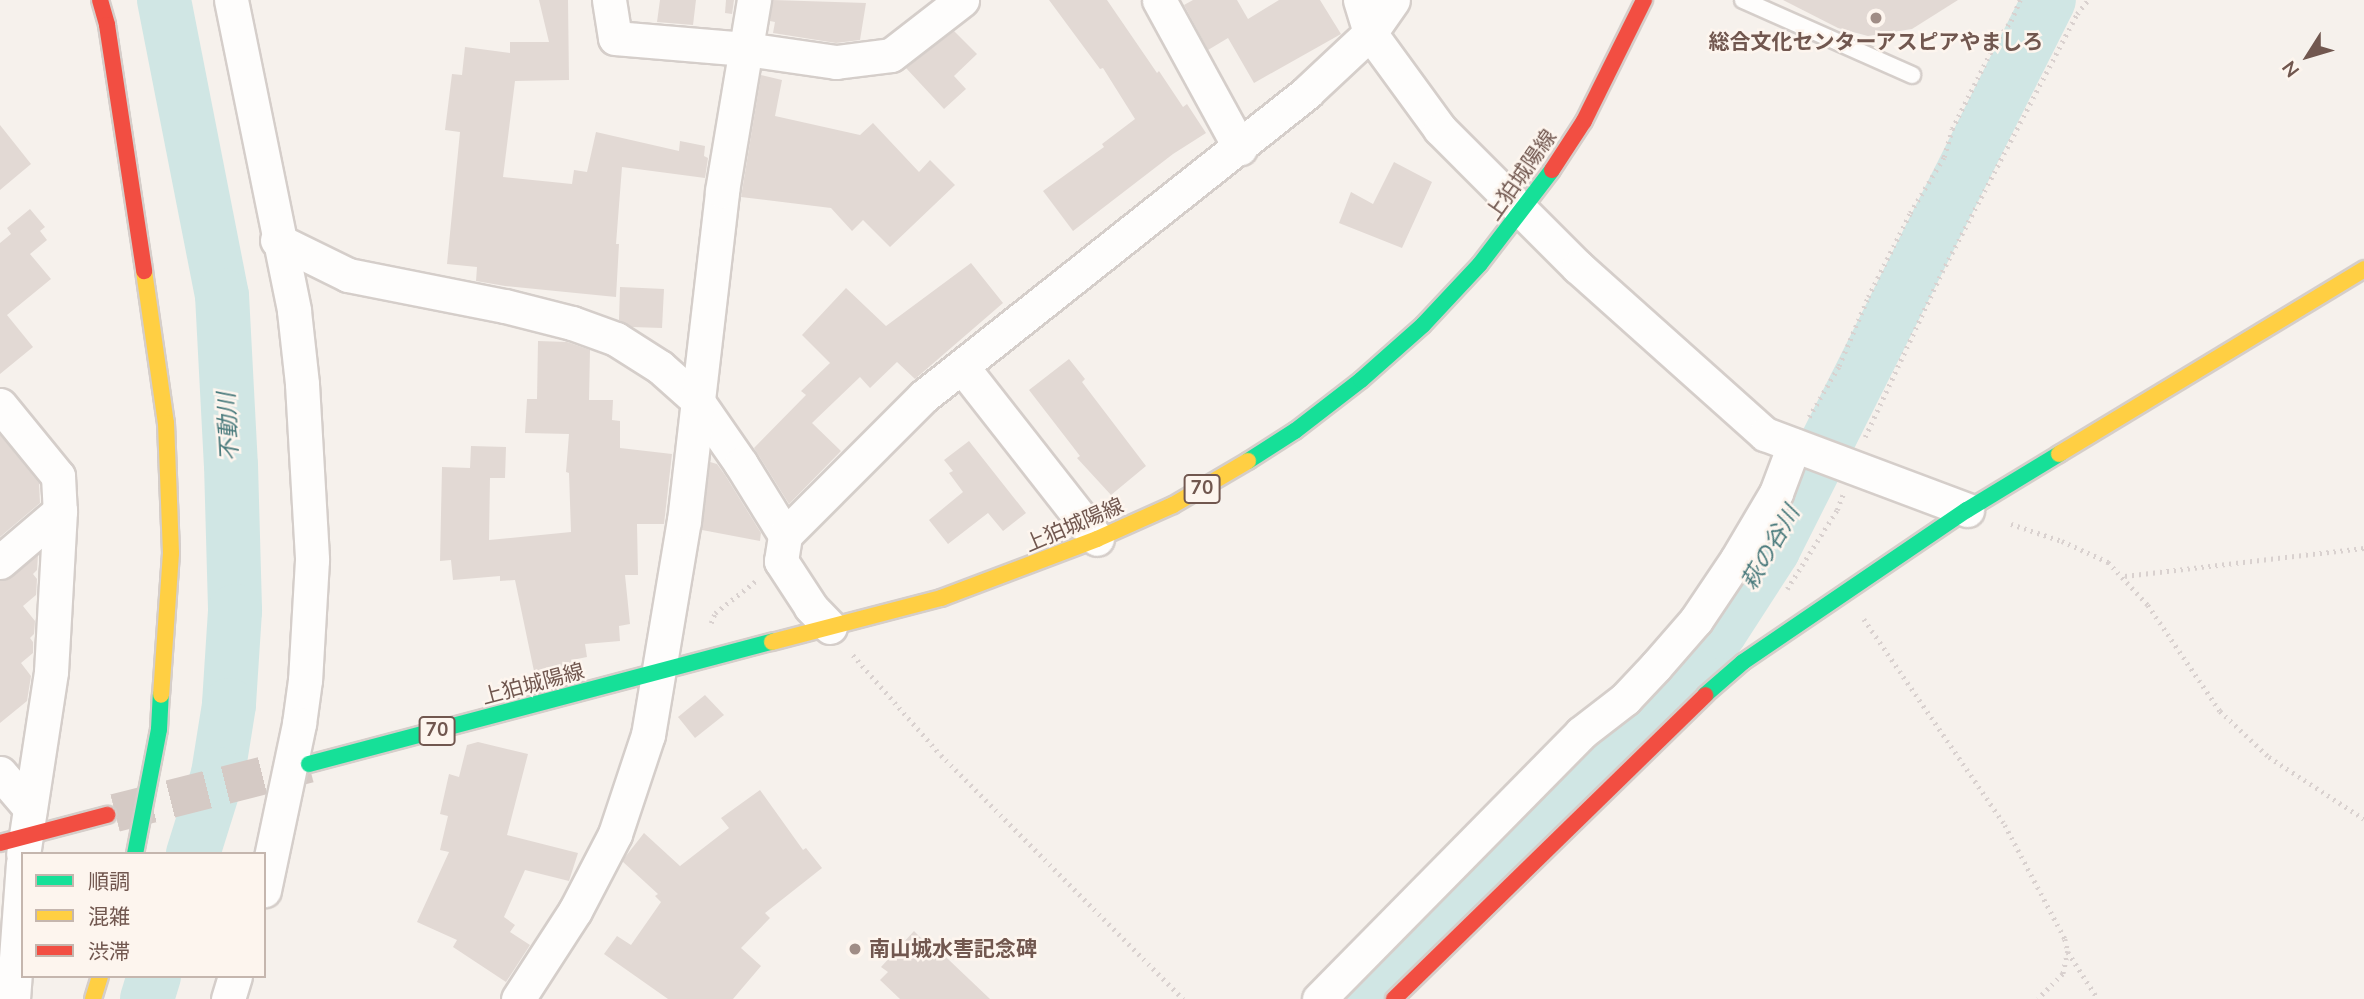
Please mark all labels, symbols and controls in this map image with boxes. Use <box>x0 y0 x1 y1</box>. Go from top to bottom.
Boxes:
marker: 総合文化センターアスピアやましろ <box>1868 10 1884 26</box>
north arrow <box>2273 21 2343 91</box>
place label: 総合文化センターアスピアやましろ <box>1708 29 2044 55</box>
text: N <box>2277 55 2306 82</box>
street label: 上狛城陽線 <box>1481 125 1561 225</box>
water label: 不動川 <box>213 392 245 462</box>
road number: 70 <box>1183 474 1221 504</box>
street label: 上狛城陽線 <box>1021 493 1127 557</box>
water label: 萩の谷川 <box>1736 501 1806 595</box>
street label: 上狛城陽線 <box>479 658 587 710</box>
road number: 70 <box>418 716 456 746</box>
legend <box>21 852 266 978</box>
text: 順調 <box>88 868 130 896</box>
text: 混雑 <box>88 903 130 931</box>
place label: 南山城水害記念碑 <box>869 936 1037 962</box>
text: 渋滞 <box>88 938 130 966</box>
marker: 南山城水害記念碑 <box>847 941 863 957</box>

